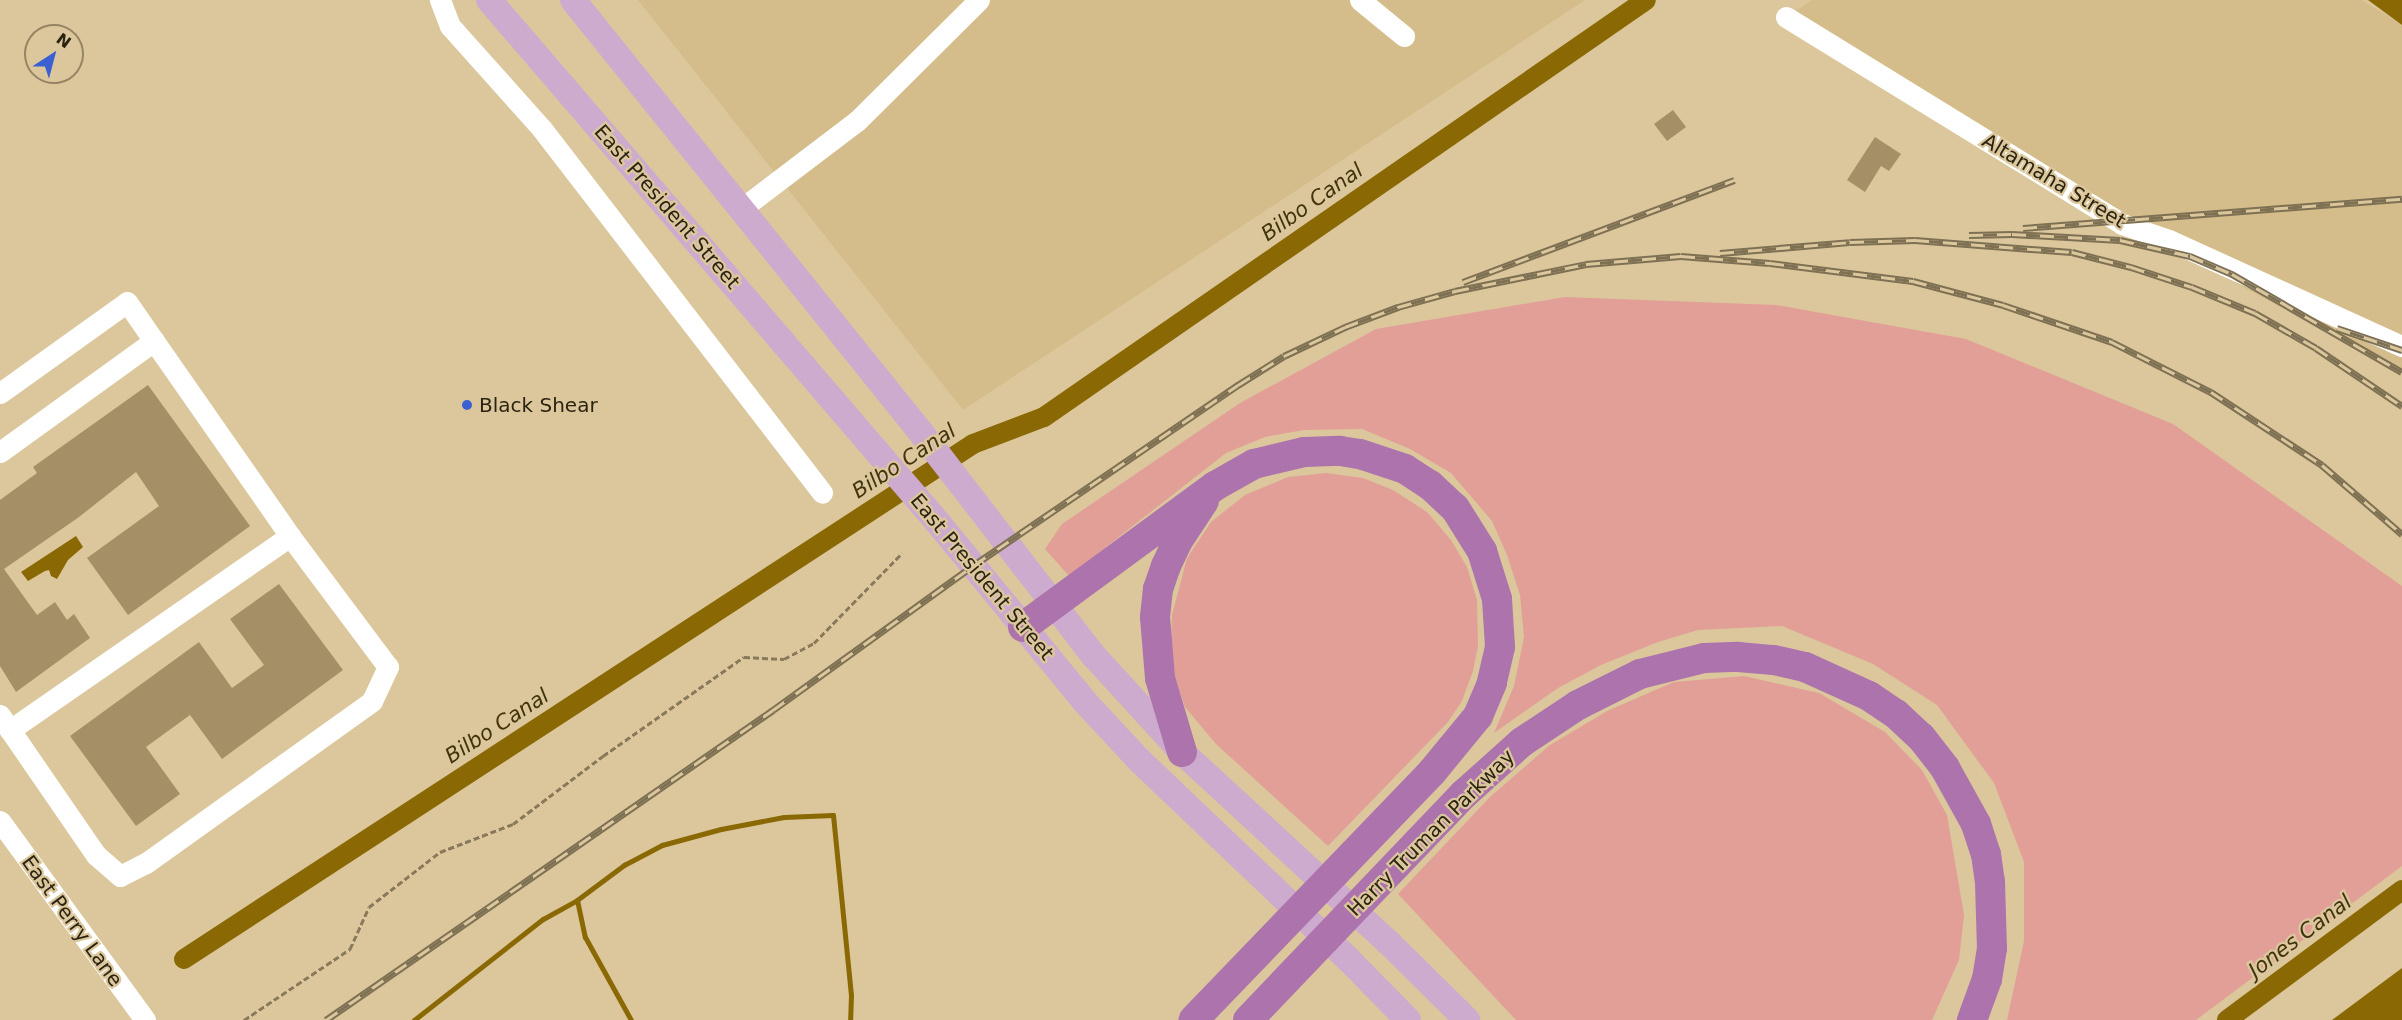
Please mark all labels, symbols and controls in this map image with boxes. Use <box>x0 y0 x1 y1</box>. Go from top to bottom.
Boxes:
north arrow <box>24 24 84 84</box>
text: N <box>53 29 75 52</box>
street label: East President Street <box>589 120 745 294</box>
street label: Altamaha Street <box>1978 129 2130 233</box>
water label: Bilbo Canal <box>1256 158 1368 246</box>
place label: Black Shear <box>479 393 598 417</box>
marker: Black Shear <box>460 398 474 412</box>
water label: Bilbo Canal <box>847 418 961 504</box>
street label: East President Street <box>905 489 1059 665</box>
water label: Bilbo Canal <box>440 683 554 769</box>
street label: Harry Truman Parkway <box>1343 745 1519 921</box>
street label: East Perry Lane <box>16 851 128 991</box>
water label: Jones Canal <box>2244 889 2356 983</box>

